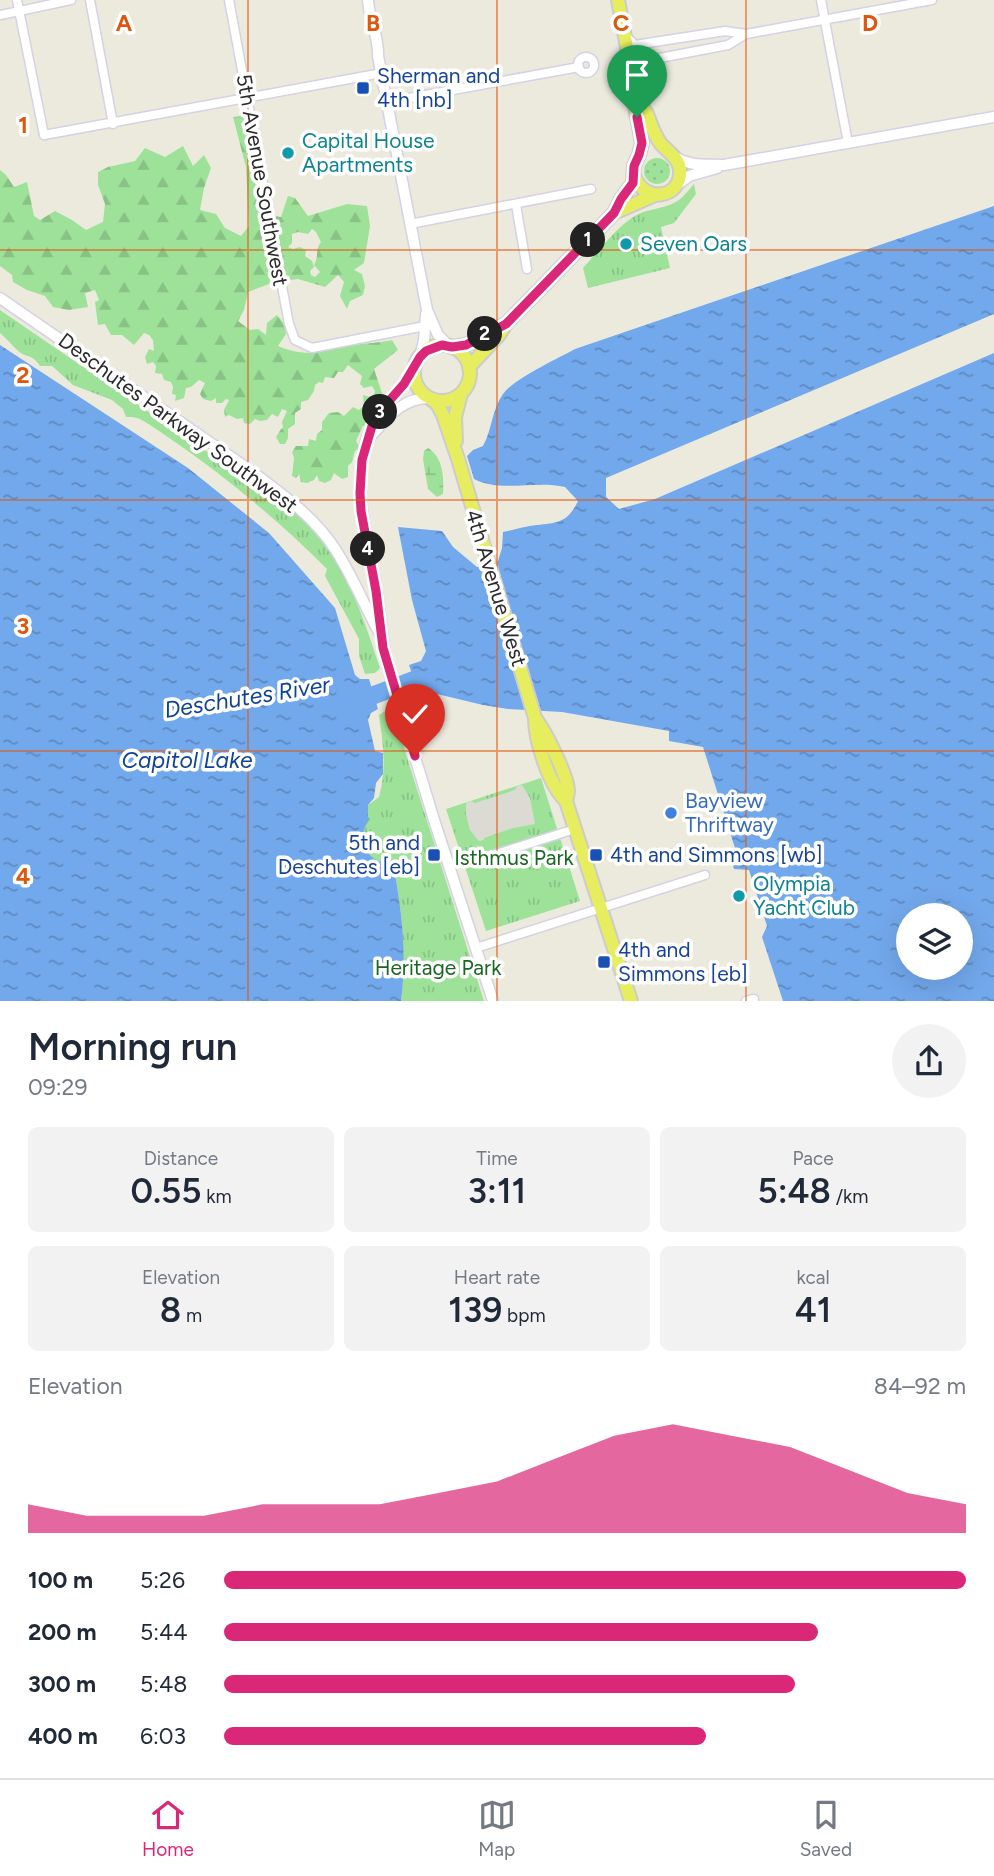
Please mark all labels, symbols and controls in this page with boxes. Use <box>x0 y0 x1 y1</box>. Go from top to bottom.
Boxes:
text: A <box>116 9 133 37</box>
text: B <box>366 9 380 37</box>
text: C <box>613 9 630 37</box>
text: D <box>862 9 878 37</box>
pin <box>607 45 667 117</box>
icon: arrive <box>618 56 656 94</box>
place label: Sherman and 4th [nb] <box>377 63 500 112</box>
street label: 5th Avenue Southwest <box>232 72 293 288</box>
marker: Sherman and 4th [nb] <box>355 80 371 96</box>
text: 1 <box>18 111 28 139</box>
place label: Capital House Apartments <box>302 128 434 177</box>
marker: Capital House Apartments <box>280 145 296 161</box>
pin: 1 <box>570 222 606 258</box>
text: 1 <box>583 228 592 251</box>
place label: Seven Oars <box>640 231 747 256</box>
marker: Seven Oars <box>618 236 634 252</box>
pin: 2 <box>468 316 503 352</box>
text: 2 <box>479 322 490 345</box>
street label: Deschutes Parkway Southwest <box>54 327 303 518</box>
text: 2 <box>16 361 30 389</box>
pin: 3 <box>362 394 398 430</box>
text: 3 <box>374 400 385 423</box>
street label: 4th Avenue West <box>461 506 532 669</box>
pin: 4 <box>350 532 386 566</box>
text: 4 <box>361 537 374 560</box>
text: 3 <box>17 612 29 640</box>
water label: Deschutes River <box>162 670 333 724</box>
pin <box>385 684 445 756</box>
icon: check <box>396 695 434 733</box>
water label: Capitol Lake <box>121 746 253 774</box>
place label: Bayview Thriftway <box>685 788 774 837</box>
marker: Bayview Thriftway <box>663 805 679 821</box>
place label: 5th and Deschutes [eb] <box>278 830 420 879</box>
place label: 4th and Simmons [wb] <box>610 842 823 867</box>
park label: Isthmus Park <box>454 845 575 870</box>
marker: 5th and Deschutes [eb] <box>426 847 442 863</box>
marker: 4th and Simmons [wb] <box>588 847 604 863</box>
text: 4 <box>16 862 30 890</box>
place label: Olympia Yacht Club <box>753 871 855 920</box>
marker: Olympia Yacht Club <box>731 888 747 904</box>
map controls <box>896 903 973 980</box>
button: layers <box>896 903 973 980</box>
place label: 4th and Simmons [eb] <box>618 937 748 986</box>
marker: 4th and Simmons [eb] <box>596 954 612 970</box>
park label: Heritage Park <box>375 955 502 980</box>
text: Morning run <box>28 1024 237 1070</box>
button: share <box>892 1024 966 1098</box>
text: 09:29 <box>28 1073 87 1101</box>
text: Distance <box>144 1147 218 1170</box>
text: Time <box>476 1147 518 1170</box>
text: Pace <box>792 1147 834 1170</box>
text: 0.55 <box>130 1170 202 1212</box>
text: 3:11 <box>468 1170 526 1212</box>
text: 5:48 <box>757 1170 831 1212</box>
text: km <box>202 1185 232 1208</box>
text: /km <box>831 1185 869 1208</box>
text: Elevation <box>142 1266 220 1289</box>
text: Heart rate <box>454 1266 540 1289</box>
text: kcal <box>796 1266 830 1289</box>
text: 8 <box>160 1289 181 1331</box>
text: 139 <box>448 1289 502 1331</box>
text: 41 <box>795 1289 831 1331</box>
text: m <box>181 1304 202 1327</box>
text: bpm <box>502 1304 546 1327</box>
text: Elevation <box>28 1372 123 1400</box>
text: 84–92 m <box>874 1372 966 1400</box>
text: 100 m <box>28 1566 93 1594</box>
text: 5:26 <box>140 1566 185 1594</box>
text: 200 m <box>28 1618 97 1646</box>
text: 5:44 <box>140 1618 188 1646</box>
text: 300 m <box>28 1670 96 1698</box>
text: 5:48 <box>140 1670 187 1698</box>
text: 400 m <box>28 1722 98 1750</box>
text: 6:03 <box>140 1722 186 1750</box>
tab: Home <box>142 1796 194 1861</box>
tab: Map <box>478 1796 516 1861</box>
tab: Saved <box>800 1796 852 1861</box>

